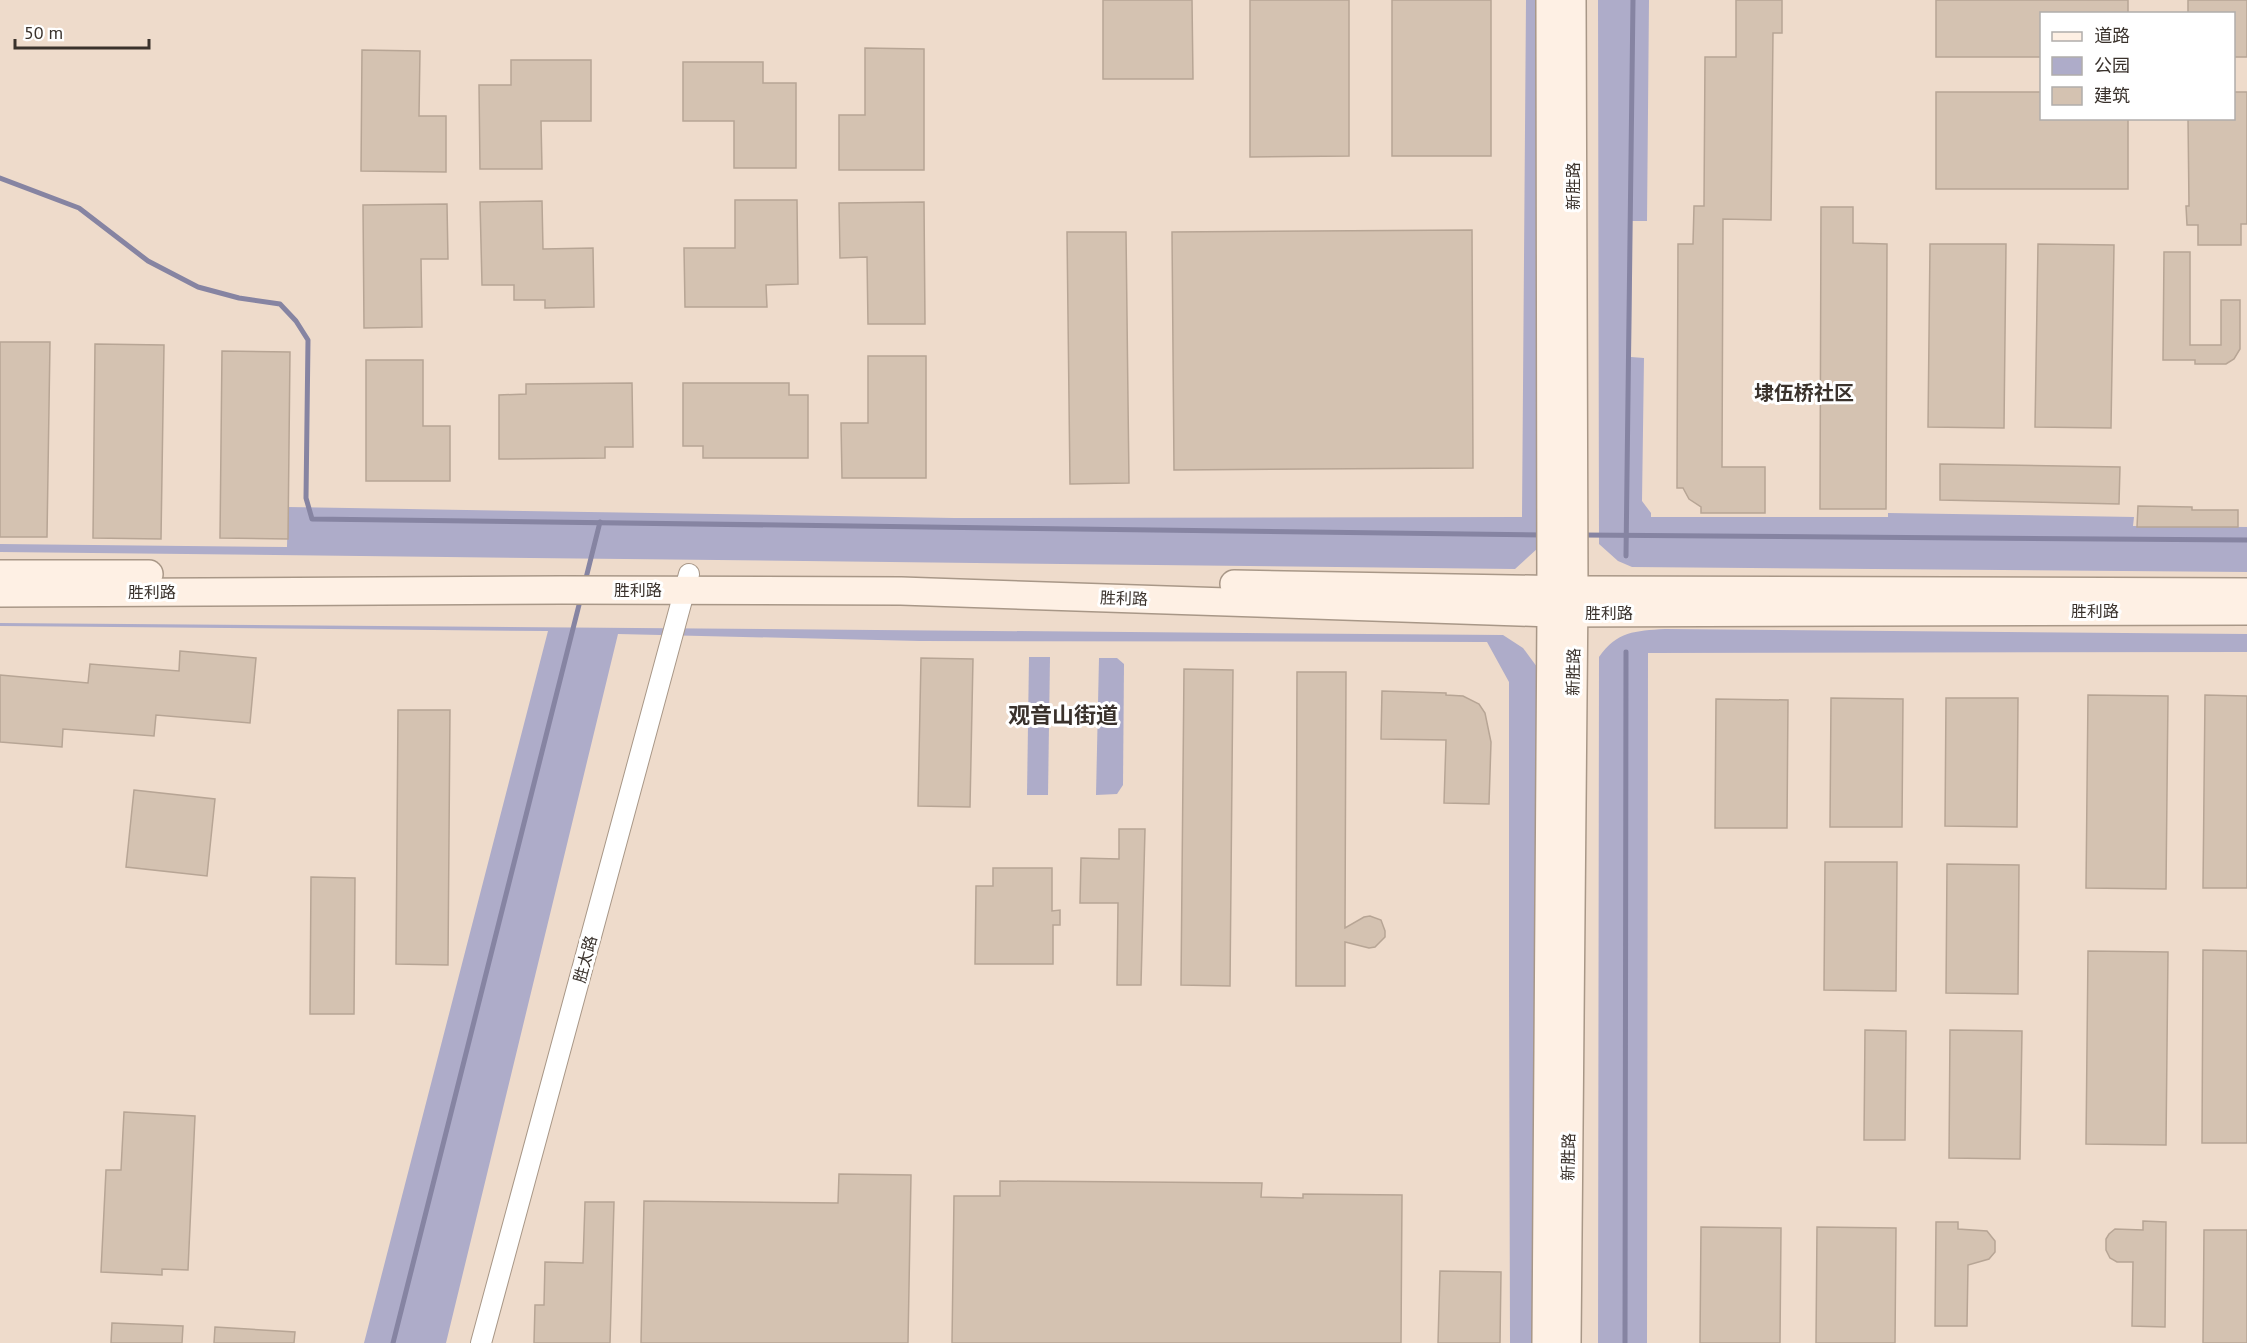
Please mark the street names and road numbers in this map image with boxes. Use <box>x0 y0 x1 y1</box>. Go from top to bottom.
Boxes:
street label: 新胜路 <box>1563 162 1583 210</box>
street label: 胜利路 <box>614 580 662 600</box>
street label: 胜利路 <box>128 582 176 602</box>
street label: 胜利路 <box>1100 587 1148 609</box>
street label: 胜利路 <box>2071 601 2119 621</box>
street label: 胜利路 <box>1585 603 1633 623</box>
street label: 新胜路 <box>1563 648 1583 696</box>
street label: 胜太路 <box>569 933 601 985</box>
street label: 新胜路 <box>1558 1133 1578 1181</box>

